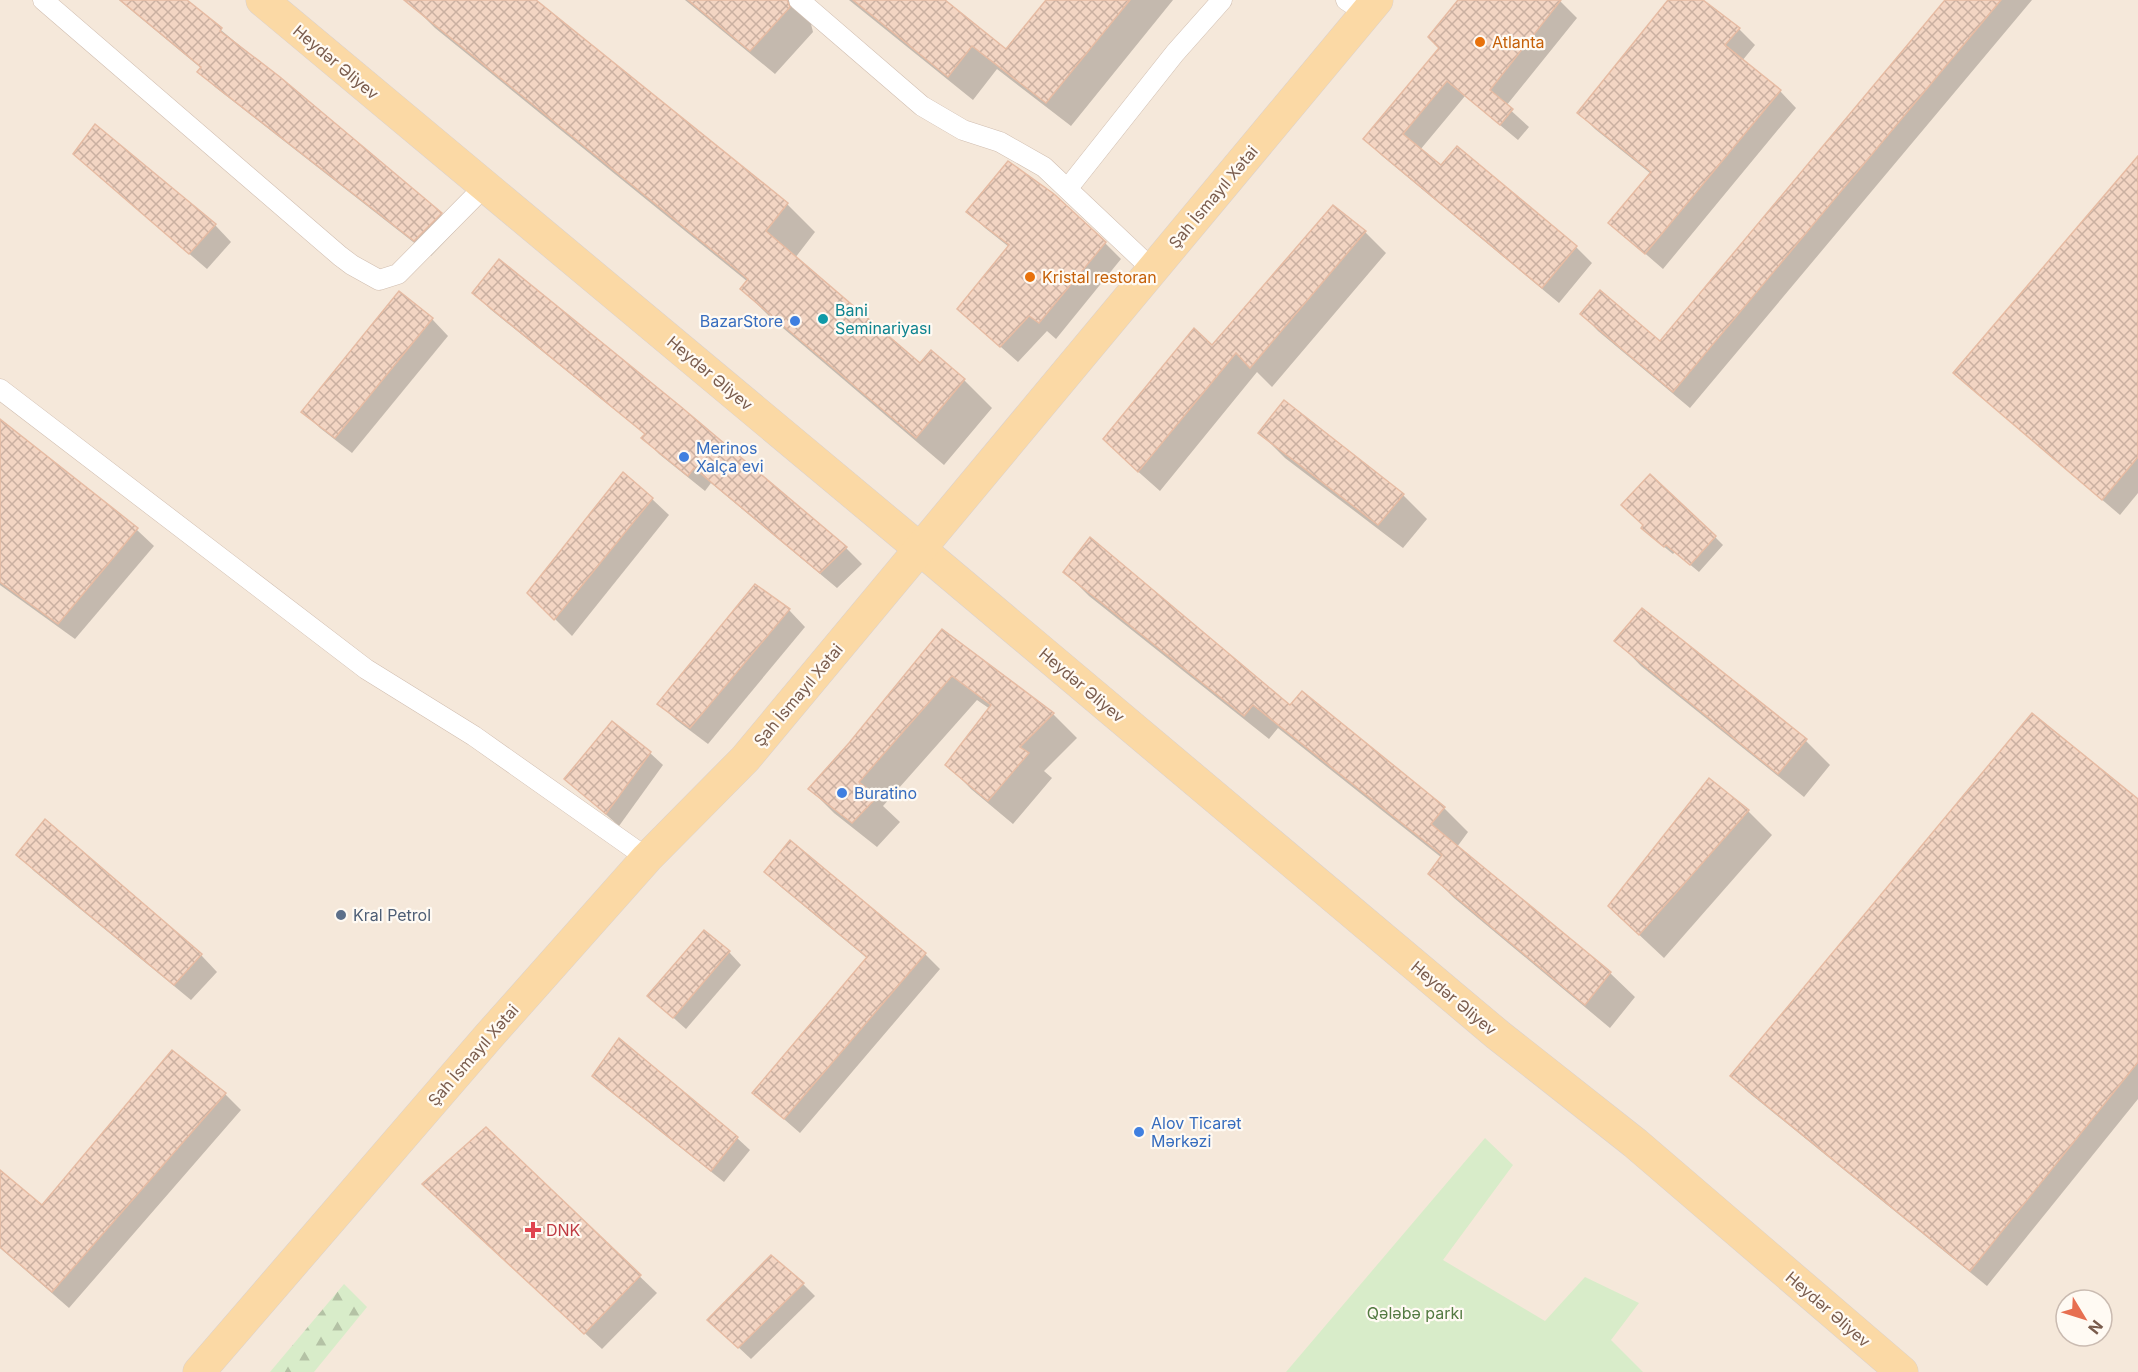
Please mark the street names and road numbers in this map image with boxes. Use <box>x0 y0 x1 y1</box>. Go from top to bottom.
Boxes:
street label: Heydər Əliyev <box>289 20 383 104</box>
street label: Şah İsmayıl Xətai <box>1164 142 1262 252</box>
street label: Heydər Əliyev <box>663 331 757 415</box>
street label: Şah İsmayıl Xətai <box>749 640 847 750</box>
street label: Heydər Əliyev <box>1035 643 1129 727</box>
street label: Heydər Əliyev <box>1407 956 1501 1040</box>
street label: Şah İsmayıl Xətai <box>423 1000 523 1110</box>
street label: Heydər Əliyev <box>1782 1267 1874 1351</box>

